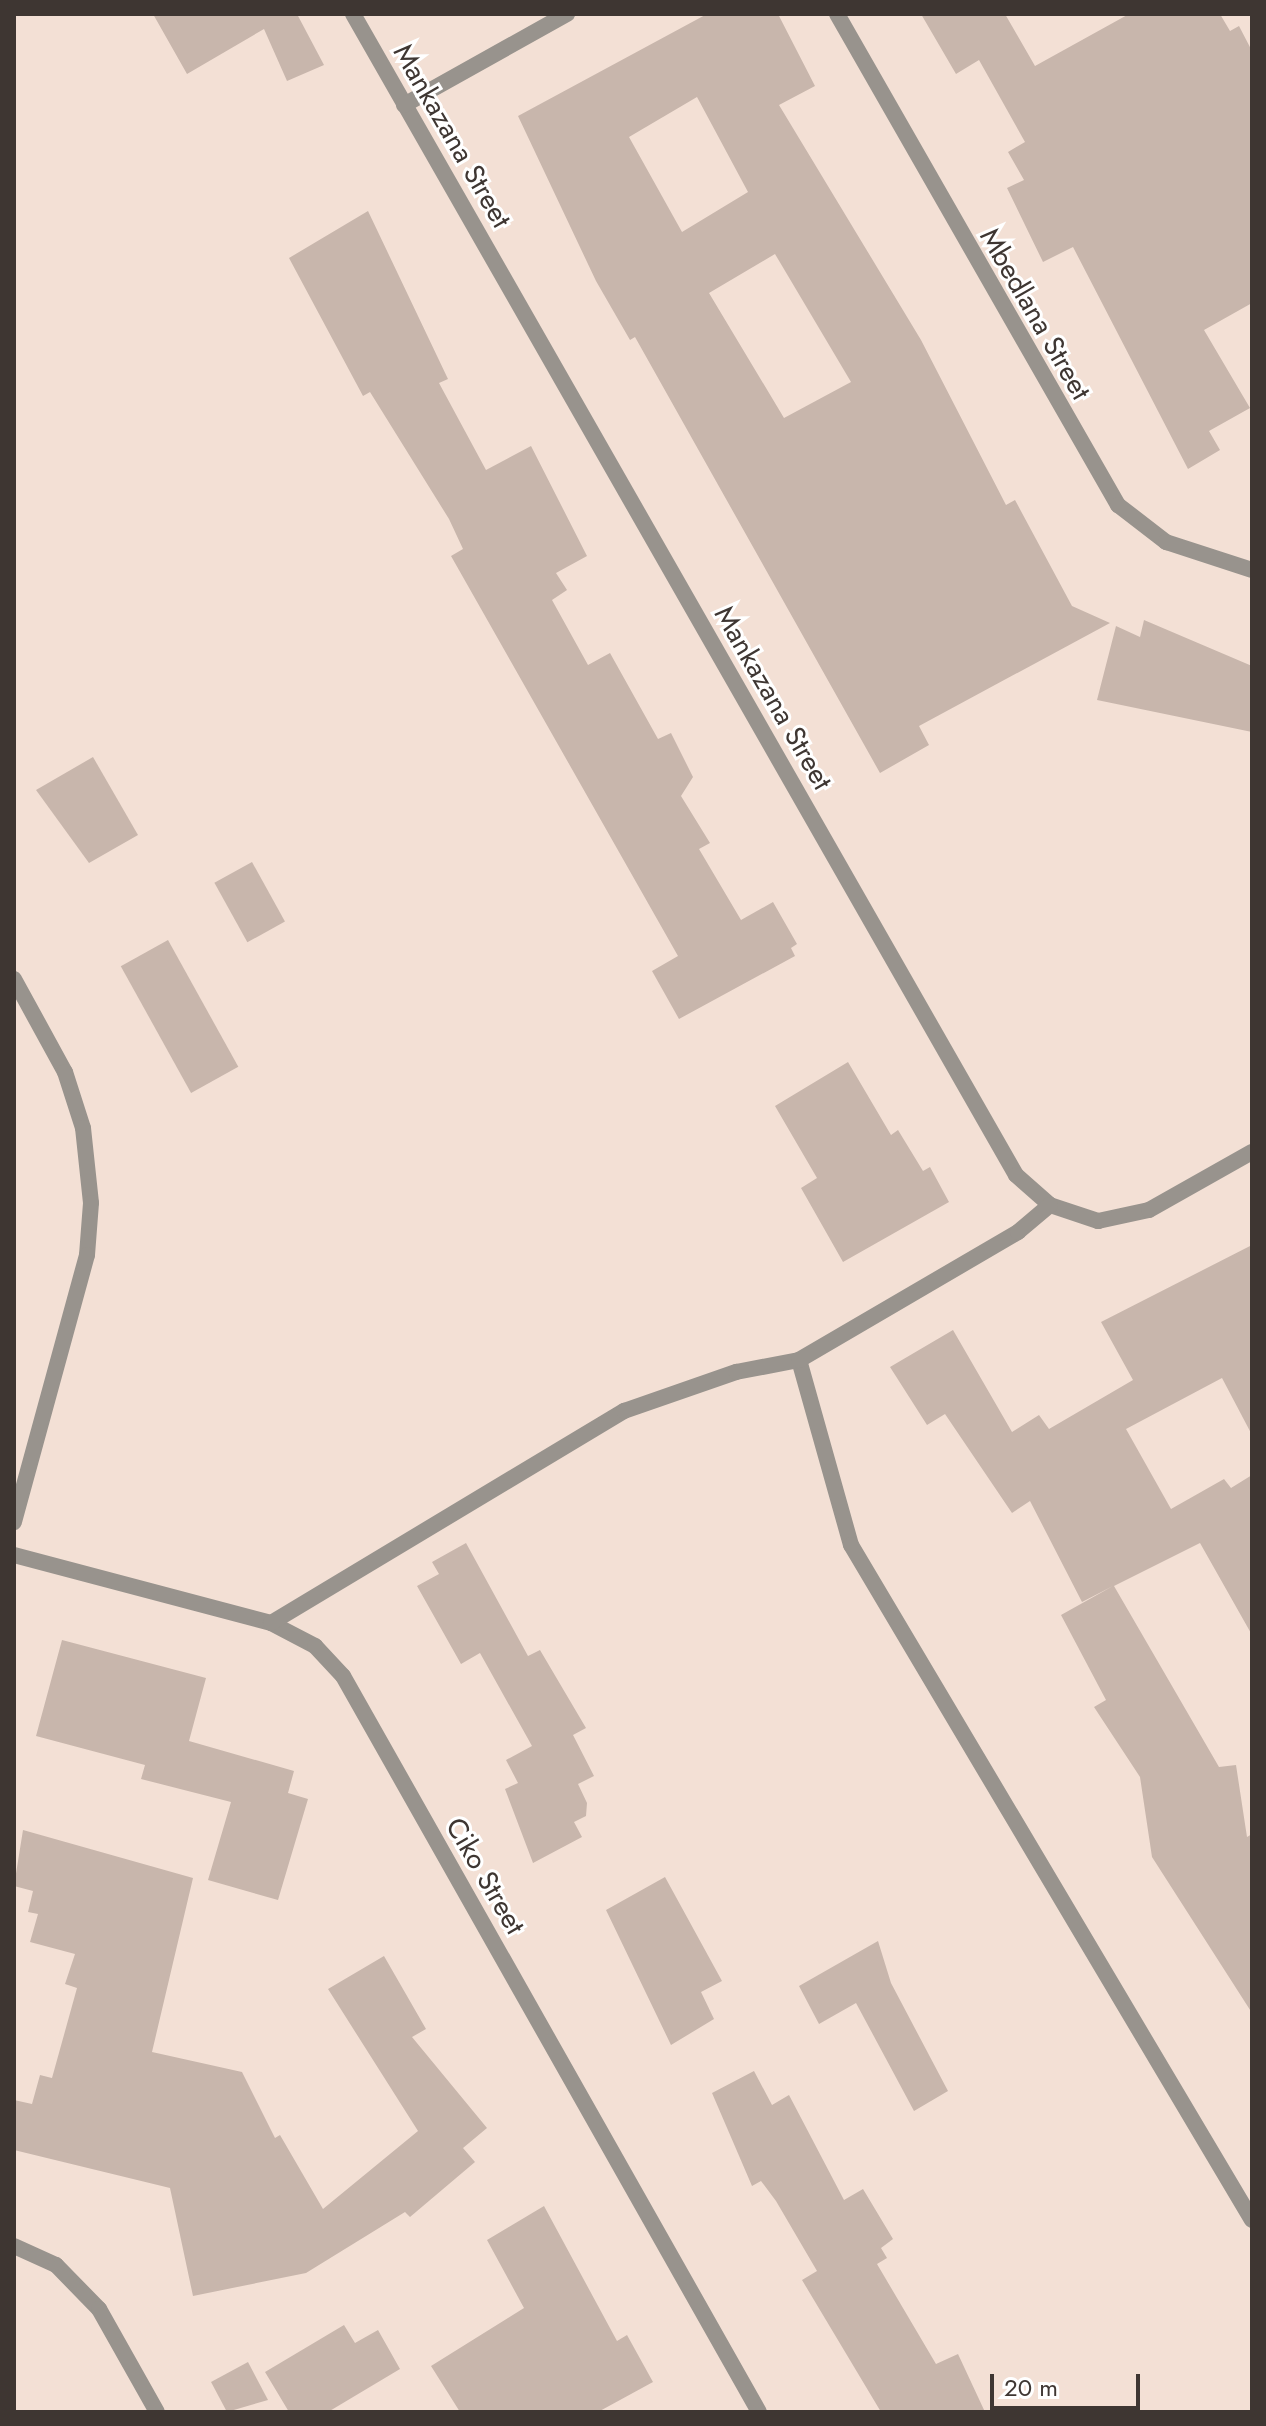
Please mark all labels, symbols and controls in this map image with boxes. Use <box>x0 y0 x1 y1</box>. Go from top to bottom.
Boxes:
street label: Mankazana Street <box>386 38 518 234</box>
street label: Mbedlana Street <box>972 222 1098 406</box>
street label: Mankazana Street <box>707 600 839 796</box>
street label: Ciko Street <box>438 1812 532 1940</box>
scale bar <box>994 2358 1144 2408</box>
text: 20 m <box>1004 2370 1058 2405</box>

